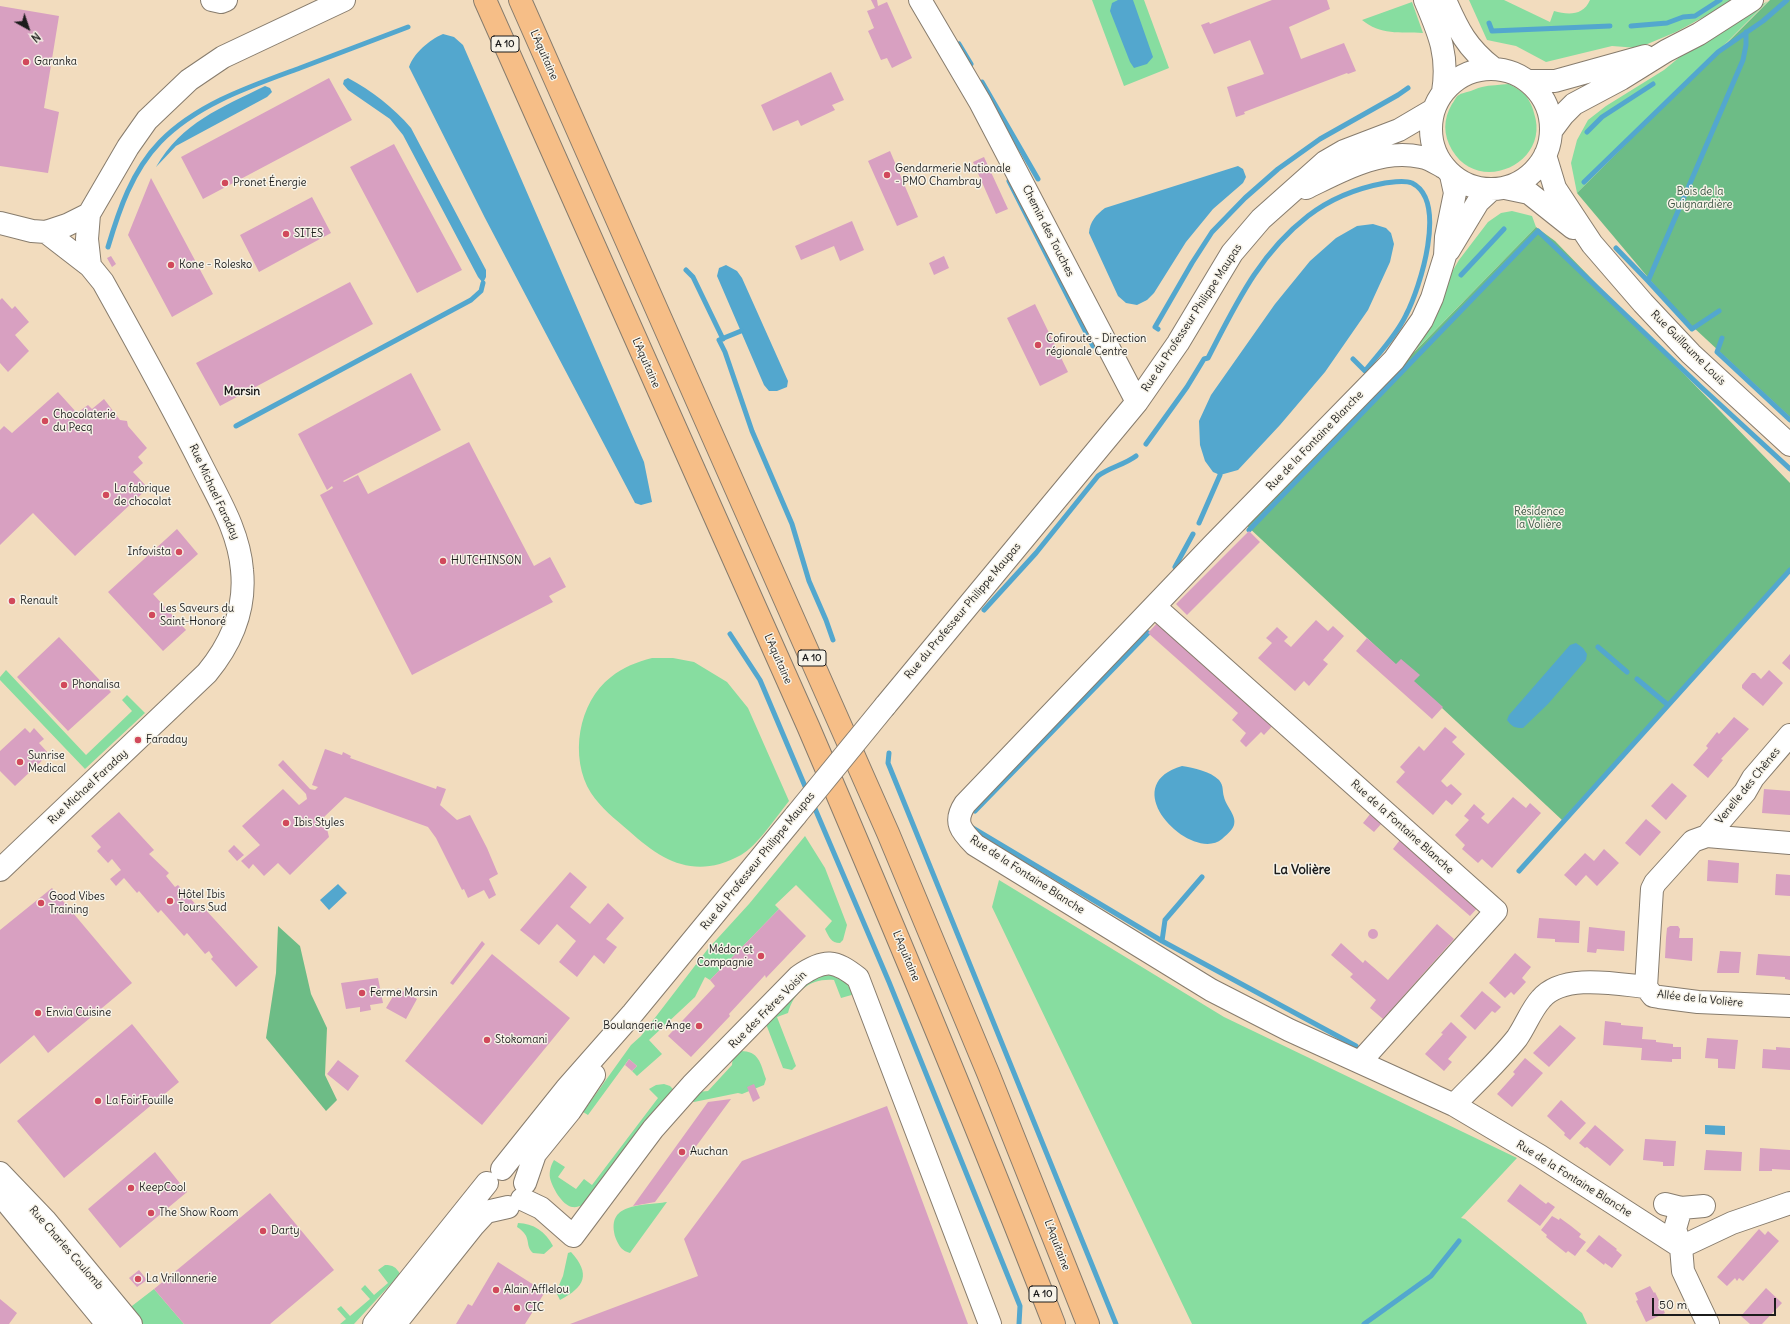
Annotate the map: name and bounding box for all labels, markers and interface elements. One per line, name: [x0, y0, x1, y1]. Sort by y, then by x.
north arrow: [8, 8, 48, 48]
street label: L'Aquitaine: [527, 28, 561, 82]
text: N: [28, 29, 43, 45]
road number: A 10: [491, 36, 519, 52]
place label: Garanka: [34, 55, 77, 69]
marker: Garanka: [21, 57, 31, 67]
place label: Gendarmerie Nationale - PMO Chambray: [895, 162, 1011, 188]
marker: Gendarmerie Nationale - PMO Chambray: [882, 170, 892, 180]
place label: Pronet Énergie: [233, 176, 306, 190]
marker: Pronet Énergie: [220, 178, 230, 188]
street label: Chemin des Touches: [1019, 183, 1077, 279]
park label: Bois de la Guignardière: [1668, 185, 1732, 211]
place label: SITES: [294, 227, 323, 241]
marker: SITES: [281, 229, 291, 239]
street label: Rue du Professeur Philippe Maupas: [1139, 242, 1245, 394]
place label: Kone - Rolesko: [179, 258, 252, 272]
marker: Kone - Rolesko: [166, 260, 176, 270]
street label: Rue Guillaume Louis: [1648, 308, 1728, 388]
place label: Cofiroute - Direction régionale Centre: [1046, 332, 1146, 358]
street label: L'Aquitaine: [629, 336, 663, 390]
marker: Cofiroute - Direction régionale Centre: [1033, 340, 1043, 350]
district label: Marsin: [224, 385, 260, 399]
street label: Rue de la Fontaine Blanche: [1264, 388, 1366, 494]
place label: Chocolaterie du Pecq: [53, 408, 116, 434]
marker: Chocolaterie du Pecq: [40, 416, 50, 426]
street label: Rue Michael Faraday: [186, 442, 242, 542]
place label: La fabrique de chocolat: [114, 482, 171, 508]
marker: La fabrique de chocolat: [101, 490, 111, 500]
park label: Résidence la Volière: [1514, 505, 1564, 531]
street label: Rue du Professeur Philippe Maupas: [902, 540, 1024, 682]
place label: Infovista: [128, 545, 171, 559]
marker: Infovista: [174, 547, 184, 557]
place label: HUTCHINSON: [451, 554, 522, 568]
marker: HUTCHINSON: [438, 556, 448, 566]
place label: Renault: [20, 594, 58, 608]
marker: Renault: [7, 596, 17, 606]
place label: Les Saveurs du Saint-Honoré: [160, 602, 234, 628]
marker: Les Saveurs du Saint-Honoré: [147, 610, 157, 620]
street label: L'Aquitaine: [761, 632, 795, 686]
road number: A 10: [798, 650, 826, 666]
place label: Phonalisa: [72, 678, 120, 692]
marker: Phonalisa: [59, 680, 69, 690]
place label: Faraday: [146, 733, 188, 747]
marker: Faraday: [133, 735, 143, 745]
street label: Venelle des Chênes: [1713, 745, 1783, 827]
street label: Rue Michael Faraday: [46, 747, 130, 827]
place label: Sunrise Medical: [28, 749, 66, 775]
marker: Sunrise Medical: [15, 757, 25, 767]
street label: Rue de la Fontaine Blanche: [1348, 777, 1456, 877]
street label: Rue du Professeur Philippe Maupas: [698, 789, 818, 933]
place label: Ibis Styles: [294, 816, 344, 830]
marker: Ibis Styles: [281, 818, 291, 828]
street label: Rue de la Fontaine Blanche: [967, 833, 1087, 917]
district label: La Volière: [1273, 862, 1331, 878]
place label: Hôtel Ibis Tours Sud: [178, 888, 227, 914]
place label: Good Vibes Training: [49, 890, 105, 916]
marker: Hôtel Ibis Tours Sud: [165, 896, 175, 906]
marker: Good Vibes Training: [36, 898, 46, 908]
street label: L'Aquitaine: [889, 929, 923, 983]
place label: Médor et Compagnie: [697, 943, 753, 969]
marker: Médor et Compagnie: [756, 951, 766, 961]
street label: Rue des Frères Voisin: [726, 968, 810, 1052]
place label: Ferme Marsin: [370, 986, 438, 1000]
marker: Ferme Marsin: [357, 988, 367, 998]
street label: Allée de la Volière: [1656, 988, 1744, 1010]
place label: Envia Cuisine: [46, 1006, 111, 1020]
marker: Envia Cuisine: [33, 1008, 43, 1018]
place label: Boulangerie Ange: [603, 1019, 691, 1033]
marker: Boulangerie Ange: [694, 1021, 704, 1031]
place label: Stokomani: [495, 1033, 547, 1047]
marker: Stokomani: [482, 1035, 492, 1045]
place label: La Foir'Fouille: [106, 1094, 173, 1108]
marker: La Foir'Fouille: [93, 1096, 103, 1106]
street label: Rue de la Fontaine Blanche: [1514, 1138, 1634, 1220]
place label: Auchan: [690, 1145, 728, 1159]
marker: Auchan: [677, 1147, 687, 1157]
place label: KeepCool: [139, 1181, 186, 1195]
marker: KeepCool: [126, 1183, 136, 1193]
street label: Rue Charles Coulomb: [26, 1204, 106, 1292]
place label: The Show Room: [159, 1206, 238, 1220]
marker: The Show Room: [146, 1208, 156, 1218]
street label: L'Aquitaine: [1041, 1218, 1073, 1272]
place label: Darty: [271, 1224, 300, 1238]
marker: Darty: [258, 1226, 268, 1236]
place label: La Vrillonnerie: [146, 1272, 217, 1286]
marker: La Vrillonnerie: [133, 1274, 143, 1284]
place label: Alain Afflelou: [504, 1283, 569, 1297]
marker: Alain Afflelou: [491, 1285, 501, 1295]
road number: A 10: [1029, 1286, 1057, 1302]
scale bar: [1654, 1290, 1778, 1316]
text: 50 m: [1659, 1297, 1687, 1312]
place label: CIC: [525, 1301, 544, 1315]
marker: CIC: [512, 1303, 522, 1313]

